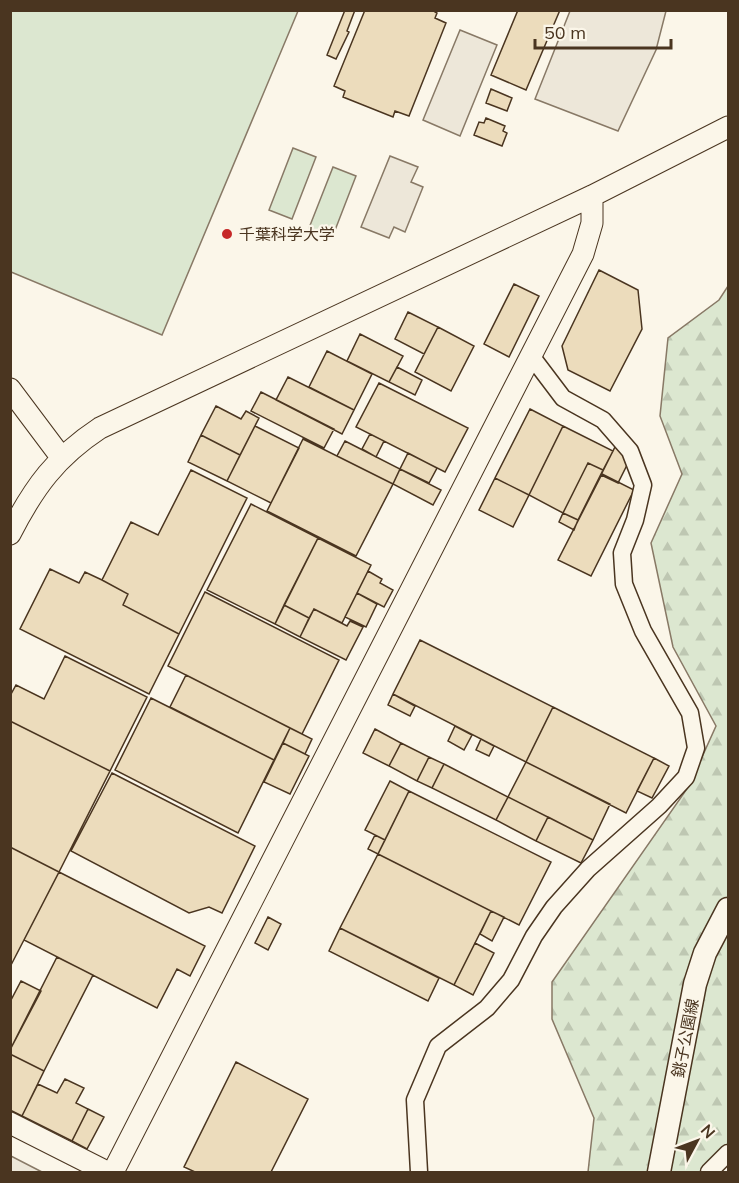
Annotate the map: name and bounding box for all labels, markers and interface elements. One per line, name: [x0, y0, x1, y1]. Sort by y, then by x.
scale bar: [535, 12, 672, 50]
text: 50 m: [544, 21, 586, 44]
place label: 千葉科学大学: [239, 224, 335, 244]
marker: 千葉科学大学: [220, 227, 234, 241]
street label: 銚子公園線: [668, 997, 702, 1079]
north arrow: [667, 1111, 727, 1171]
text: N: [697, 1120, 720, 1142]

